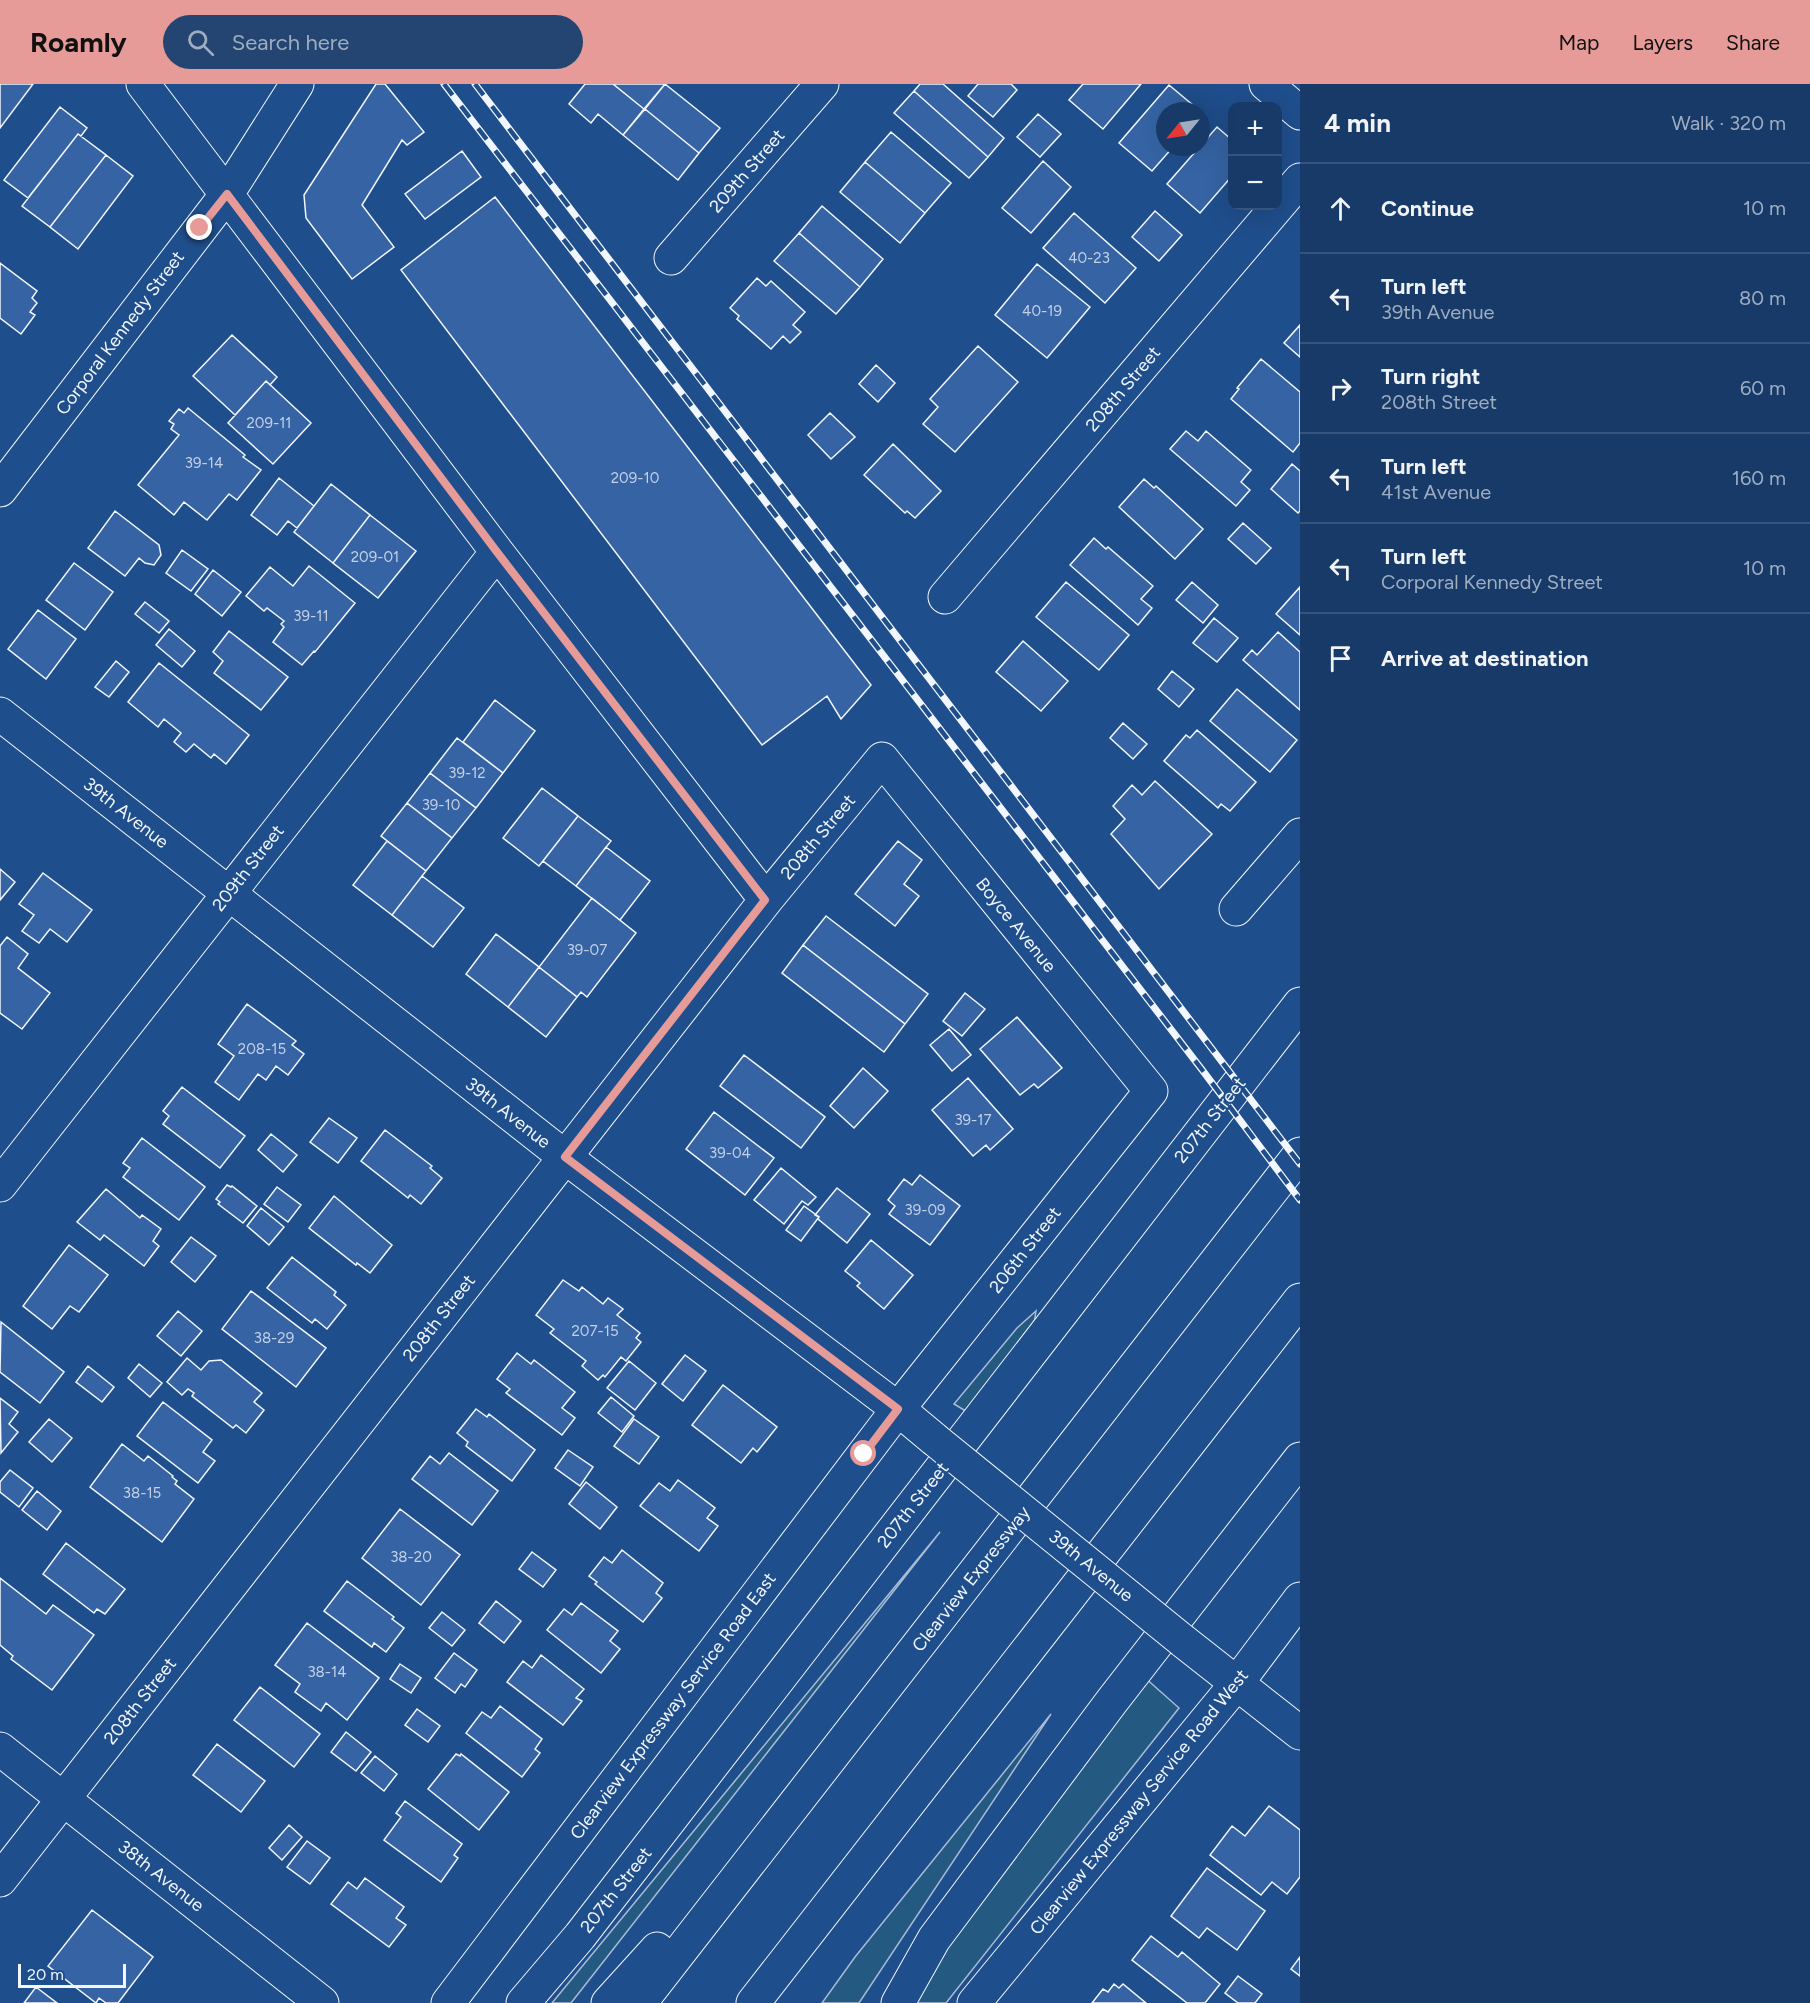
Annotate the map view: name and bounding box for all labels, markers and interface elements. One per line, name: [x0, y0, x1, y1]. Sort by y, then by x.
search box: [163, 15, 583, 69]
text: Roamly: [30, 25, 127, 59]
icon: search: [184, 26, 217, 59]
text: Search here: [232, 29, 349, 56]
text: Map: [1559, 30, 1599, 55]
text: Layers: [1632, 30, 1693, 55]
text: Share: [1726, 30, 1780, 55]
north arrow: [1156, 102, 1210, 156]
map controls: [1228, 102, 1282, 210]
button: +: [1228, 102, 1282, 156]
text: 4 min: [1324, 107, 1391, 139]
text: Walk · 320 m: [1672, 111, 1786, 135]
street label: 209th Street: [705, 125, 789, 217]
button: −: [1228, 156, 1282, 210]
icon: ahead: [1324, 192, 1357, 225]
text: Continue: [1381, 195, 1474, 222]
text: 10 m: [1743, 196, 1786, 220]
route end: [186, 214, 212, 240]
street label: Corporal Kennedy Street: [51, 246, 189, 419]
house number: 40-23: [1068, 249, 1110, 267]
text: Turn left: [1381, 273, 1467, 300]
icon: left: [1324, 282, 1357, 315]
text: 80 m: [1739, 286, 1786, 310]
text: 39th Avenue: [1381, 300, 1495, 324]
house number: 40-19: [1022, 302, 1062, 320]
street label: 208th Street: [1081, 342, 1165, 436]
text: Turn right: [1381, 363, 1480, 390]
icon: right: [1324, 372, 1357, 405]
text: 60 m: [1740, 376, 1786, 400]
text: 208th Street: [1381, 390, 1497, 414]
house number: 209-11: [246, 414, 292, 432]
text: Turn left: [1381, 453, 1467, 480]
house number: 39-14: [185, 454, 223, 472]
icon: left: [1324, 462, 1357, 495]
text: 160 m: [1732, 466, 1786, 490]
house number: 209-10: [611, 469, 659, 487]
text: 41st Avenue: [1381, 480, 1491, 504]
text: Turn left: [1381, 543, 1467, 570]
house number: 209-01: [351, 548, 399, 566]
icon: left: [1324, 552, 1357, 585]
text: 10 m: [1743, 556, 1786, 580]
text: Corporal Kennedy Street: [1381, 570, 1603, 594]
house number: 39-11: [293, 607, 329, 625]
icon: arrive: [1324, 642, 1357, 675]
text: Arrive at destination: [1381, 645, 1589, 672]
house number: 39-12: [448, 764, 486, 782]
street label: 39th Avenue: [79, 773, 173, 853]
street label: 208th Street: [776, 790, 860, 884]
house number: 39-10: [422, 796, 460, 814]
street label: 209th Street: [207, 820, 289, 916]
street label: Boyce Avenue: [971, 873, 1061, 977]
house number: 39-07: [567, 941, 607, 959]
house number: 208-15: [238, 1040, 286, 1058]
street label: 39th Avenue: [461, 1073, 555, 1153]
street label: 207th Street: [1170, 1073, 1250, 1167]
house number: 39-17: [954, 1111, 992, 1129]
house number: 39-04: [709, 1144, 751, 1162]
house number: 39-09: [904, 1201, 946, 1219]
street label: 206th Street: [984, 1202, 1066, 1298]
street label: 208th Street: [398, 1270, 480, 1366]
house number: 207-15: [571, 1322, 619, 1340]
house number: 38-29: [254, 1329, 294, 1347]
route start: [850, 1440, 876, 1466]
street label: 207th Street: [873, 1458, 953, 1552]
house number: 38-15: [123, 1484, 161, 1502]
street label: Clearview Expressway: [907, 1501, 1035, 1656]
street label: 39th Avenue: [1044, 1525, 1138, 1607]
house number: 38-20: [390, 1548, 432, 1566]
street label: Clearview Expressway Service Road East: [565, 1568, 781, 1844]
street label: 208th Street: [99, 1653, 181, 1749]
house number: 38-14: [307, 1663, 347, 1681]
street label: Clearview Expressway Service Road West: [1025, 1665, 1253, 1939]
street label: 38th Avenue: [114, 1836, 208, 1916]
street label: 207th Street: [576, 1843, 656, 1937]
scale bar: [18, 1961, 126, 1988]
text: 20 m: [27, 1965, 64, 1984]

